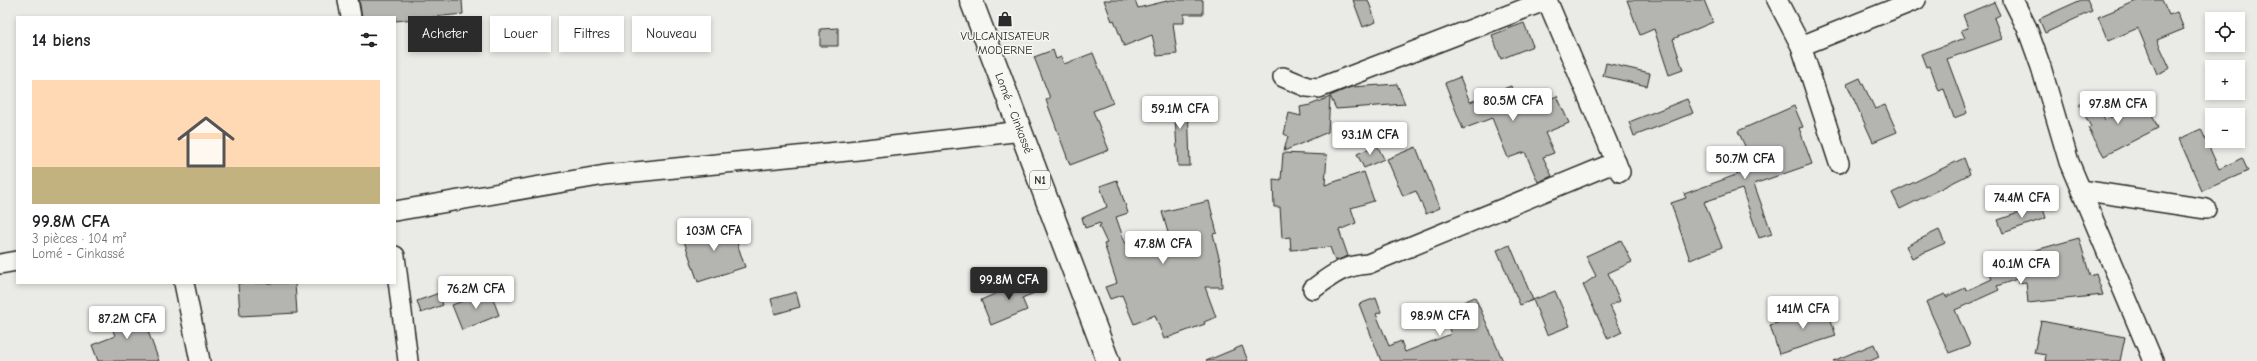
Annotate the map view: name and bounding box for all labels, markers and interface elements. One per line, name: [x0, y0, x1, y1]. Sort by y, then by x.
shop icon: VULCANISATEUR MODERNE: [996, 10, 1014, 28]
map controls: [2205, 12, 2245, 148]
button: locate: [2205, 12, 2245, 52]
chip: Acheter: [408, 16, 482, 52]
chip: Louer: [490, 16, 551, 52]
chip: Filtres: [559, 16, 624, 52]
chip: Nouveau: [632, 16, 711, 52]
icon: filters: [358, 29, 380, 51]
place label: VULCANISATEUR MODERNE: [961, 29, 1049, 57]
text: 14 biens: [32, 31, 90, 50]
button: +: [2205, 60, 2245, 100]
street label: Lomé - Cinkassé: [992, 71, 1036, 156]
pin: 80.5M CFA: [1467, 88, 1559, 122]
pin: 97.8M CFA: [2072, 91, 2164, 125]
text: 80.5M CFA: [1483, 93, 1543, 108]
pin: 59.1M CFA: [1134, 96, 1226, 130]
text: 97.8M CFA: [2089, 96, 2147, 111]
text: 59.1M CFA: [1151, 101, 1209, 116]
icon: home: [170, 106, 242, 178]
button: −: [2205, 108, 2245, 148]
pin: 93.1M CFA: [1324, 122, 1416, 156]
text: 93.1M CFA: [1341, 127, 1399, 142]
pin: 50.7M CFA: [1699, 146, 1791, 180]
text: 50.7M CFA: [1715, 151, 1775, 166]
road number: N1: [1030, 171, 1050, 189]
pin: 74.4M CFA: [1976, 185, 2068, 219]
text: 74.4M CFA: [1994, 190, 2050, 205]
text: 99.8M CFA: [32, 212, 110, 231]
pin: 103M CFA: [673, 218, 755, 252]
text: 103M CFA: [686, 223, 742, 238]
text: 3 pièces · 104 m²: [32, 231, 126, 246]
pin: 47.8M CFA: [1117, 231, 1209, 265]
text: 47.8M CFA: [1134, 236, 1192, 251]
text: Lomé - Cinkassé: [32, 246, 124, 261]
pin: 40.1M CFA: [1975, 251, 2067, 285]
text: 40.1M CFA: [1992, 256, 2050, 271]
pin: 99.8M CFA: [963, 267, 1055, 301]
text: 99.8M CFA: [979, 272, 1039, 287]
pin: 76.2M CFA: [430, 276, 522, 310]
text: 76.2M CFA: [447, 281, 505, 296]
pin: 141M CFA: [1762, 296, 1844, 330]
text: 141M CFA: [1777, 301, 1830, 316]
pin: 98.9M CFA: [1394, 303, 1486, 337]
pin: 87.2M CFA: [81, 306, 173, 340]
text: 98.9M CFA: [1410, 308, 1470, 323]
text: 87.2M CFA: [98, 311, 156, 326]

